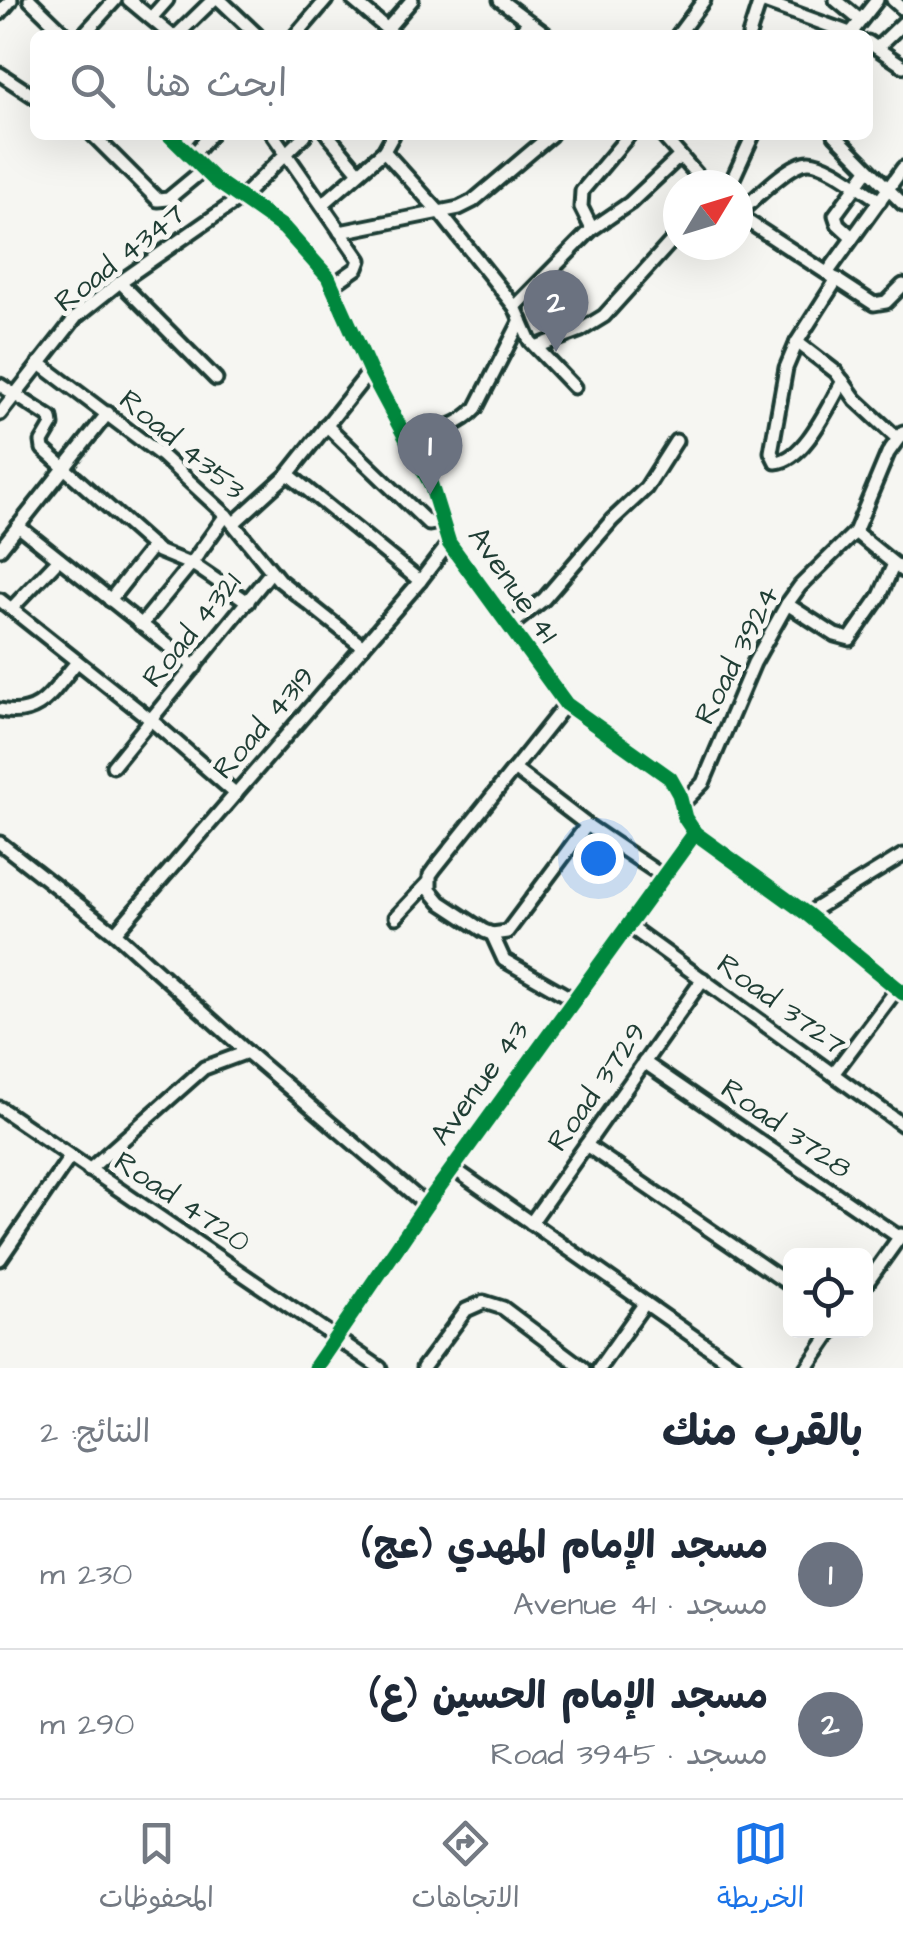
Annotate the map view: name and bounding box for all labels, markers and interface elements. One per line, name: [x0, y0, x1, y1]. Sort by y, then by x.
search box: [30, 30, 873, 140]
icon: search: [65, 58, 120, 113]
text: ابحث هنا: [145, 59, 287, 111]
north arrow: [663, 170, 753, 260]
street label: Road 4347: [46, 194, 194, 322]
pin: 2: [524, 270, 588, 352]
street label: Road 4353: [110, 380, 254, 510]
pin: 1: [398, 412, 462, 495]
street label: Avenue 41: [457, 518, 569, 652]
street label: Road 4321: [132, 563, 252, 697]
street label: Road 3924: [684, 578, 790, 732]
street label: Road 4319: [203, 657, 325, 789]
your location: [573, 833, 624, 884]
street label: Road 3727: [708, 944, 854, 1066]
street label: Avenue 43: [420, 1012, 540, 1154]
street label: Road 3729: [537, 1014, 657, 1160]
street label: Road 3728: [712, 1068, 860, 1190]
street label: Road 4720: [106, 1141, 258, 1263]
map controls: [783, 1248, 873, 1338]
button: locate: [783, 1248, 873, 1338]
text: بالقرب منك: [662, 1404, 863, 1462]
text: النتائج: 2: [40, 1410, 150, 1455]
text: مسجد الإمام المهدي (عج): [362, 1521, 768, 1573]
text: 230 m: [40, 1552, 133, 1597]
text: 1: [828, 1552, 833, 1597]
text: مسجد · Avenue 41: [513, 1582, 768, 1627]
text: مسجد الإمام الحسين (ع): [370, 1671, 768, 1723]
text: 290 m: [40, 1702, 134, 1747]
text: 2: [821, 1702, 840, 1747]
text: مسجد · Road 3945: [490, 1732, 768, 1777]
tab: المحفوظات: [99, 1816, 214, 1922]
tab: الاتجاهات: [411, 1816, 520, 1922]
tab: الخريطة: [717, 1816, 804, 1922]

